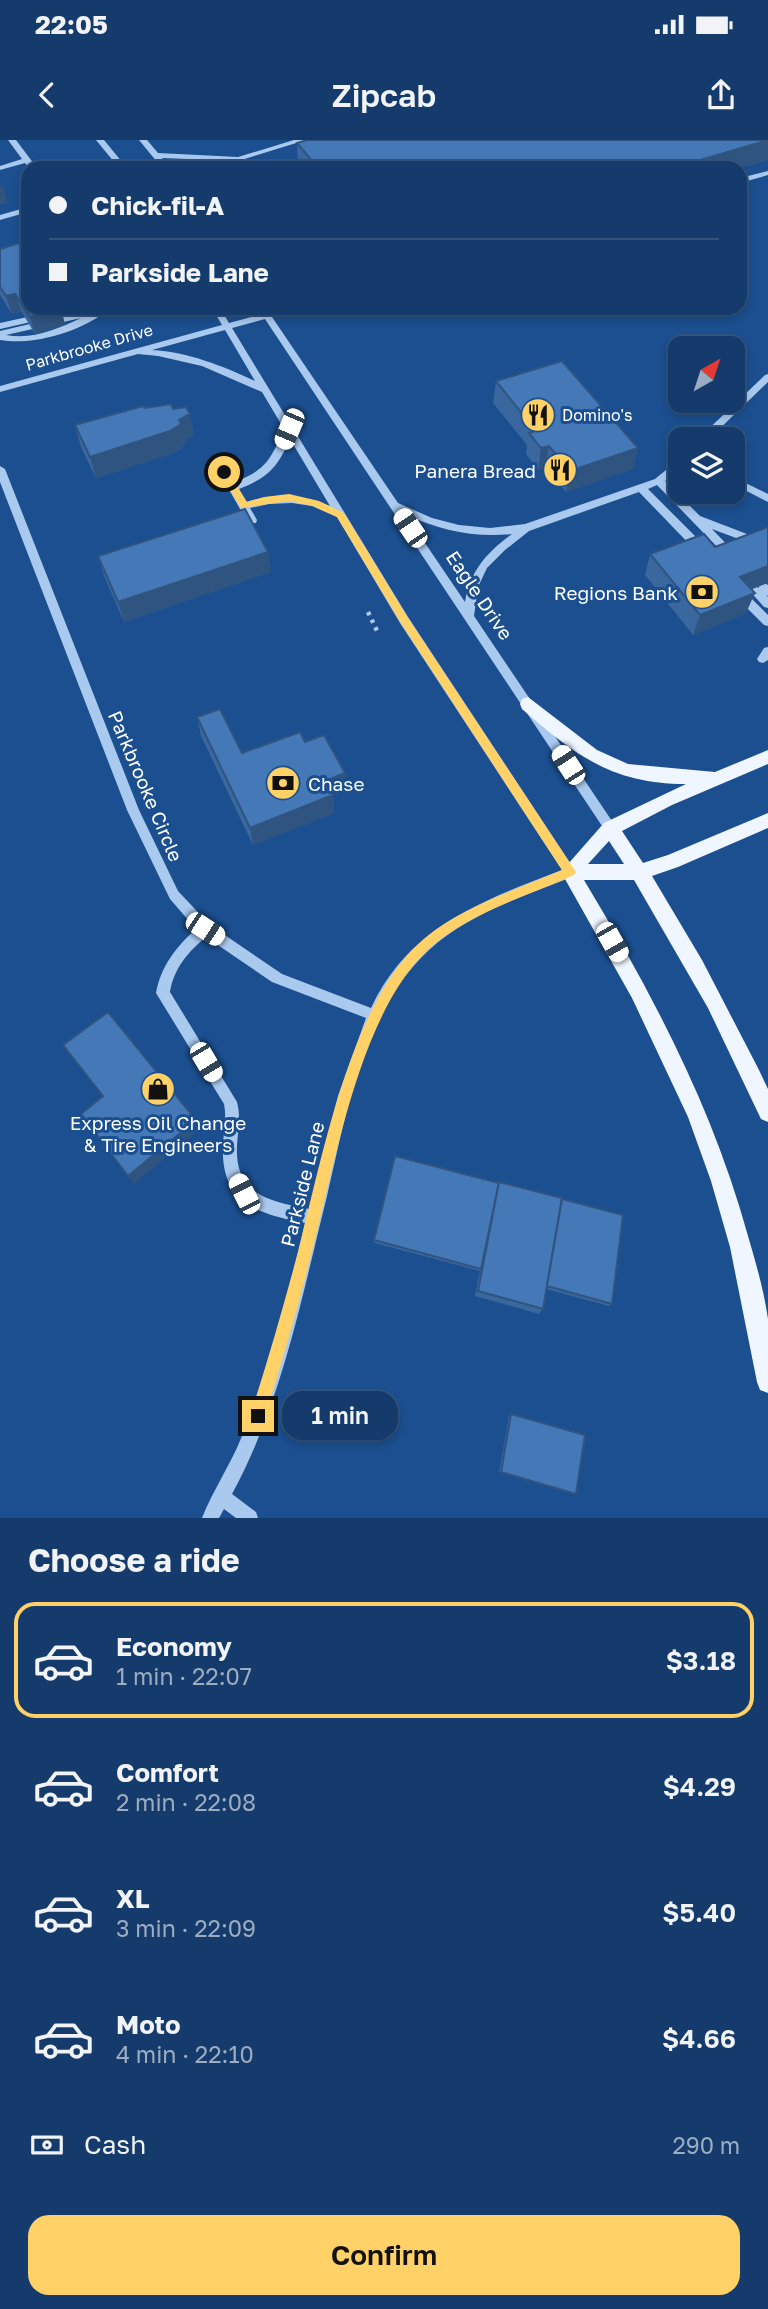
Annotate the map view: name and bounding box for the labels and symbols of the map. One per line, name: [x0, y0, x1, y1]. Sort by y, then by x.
street label: Parkbrooke Drive: [23, 319, 155, 375]
north arrow: [668, 336, 746, 413]
restaurant icon: Domino's: [519, 396, 557, 434]
place label: Domino's: [562, 405, 633, 425]
car: [272, 406, 307, 452]
restaurant icon: Panera Bread: [541, 451, 579, 489]
route start: [208, 456, 240, 488]
place label: Panera Bread: [414, 459, 536, 482]
car: [390, 505, 431, 551]
street label: Eagle Drive: [442, 546, 518, 644]
bank icon: Regions Bank: [683, 573, 721, 611]
place label: Regions Bank: [554, 581, 678, 604]
street label: Parkbrooke Circle: [104, 707, 188, 865]
car: [548, 742, 589, 788]
bank icon: Chase: [264, 764, 302, 802]
place label: Chase: [308, 772, 364, 795]
car: [182, 909, 229, 949]
car: [593, 919, 632, 965]
car: [187, 1039, 226, 1085]
shop icon: Express Oil Change & Tire Engineers: [139, 1070, 177, 1108]
place label: Express Oil Change & Tire Engineers: [70, 1111, 246, 1156]
street label: Parkside Lane: [275, 1119, 329, 1249]
car: [226, 1171, 263, 1217]
callout: 1 min: [282, 1392, 398, 1440]
route end: [242, 1400, 274, 1432]

